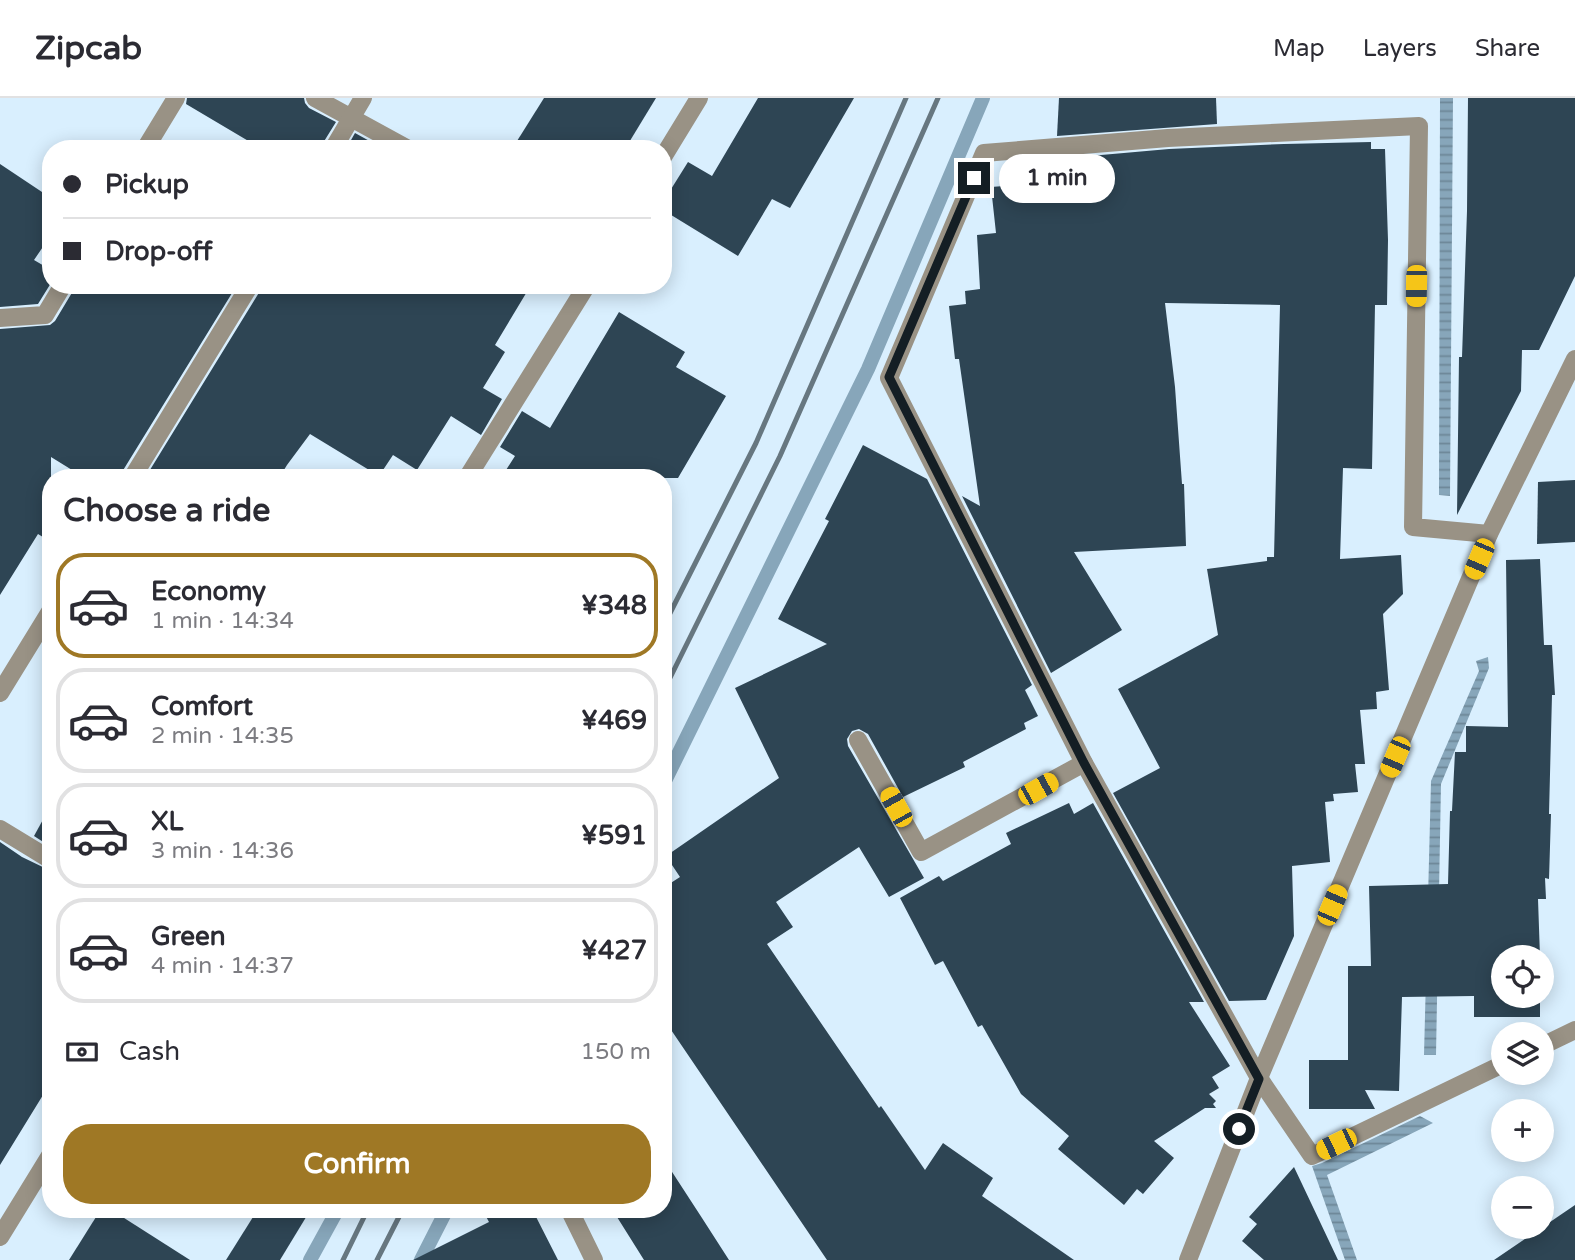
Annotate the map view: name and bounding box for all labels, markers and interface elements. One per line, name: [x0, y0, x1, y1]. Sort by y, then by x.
text: Zipcab: [35, 29, 142, 68]
text: Map: [1273, 34, 1325, 63]
text: Layers: [1363, 34, 1437, 63]
text: Share: [1475, 34, 1540, 63]
callout: 1 min: [998, 154, 1114, 202]
route end: [958, 162, 990, 194]
text: 1 min: [1026, 164, 1088, 192]
text: Pickup: [105, 169, 189, 200]
text: Drop-off: [105, 236, 212, 267]
car: [1406, 265, 1427, 307]
text: Choose a ride: [63, 492, 270, 530]
car: [1462, 536, 1497, 582]
icon: car: [67, 574, 130, 637]
text: Economy: [151, 576, 266, 607]
text: ¥348: [581, 590, 647, 621]
text: 1 min · 14:34: [151, 607, 294, 635]
icon: car: [67, 689, 130, 752]
text: Comfort: [151, 691, 253, 722]
text: ¥469: [581, 705, 647, 736]
text: 2 min · 14:35: [151, 722, 294, 750]
car: [1378, 734, 1413, 780]
car: [1015, 770, 1062, 808]
car: [877, 784, 916, 830]
icon: car: [67, 804, 130, 867]
text: XL: [151, 806, 183, 837]
text: ¥591: [581, 820, 647, 851]
text: 3 min · 14:36: [151, 837, 294, 865]
car: [1315, 882, 1350, 928]
icon: car: [67, 919, 130, 982]
text: Green: [151, 921, 226, 952]
text: ¥427: [581, 935, 647, 966]
map controls: [1491, 945, 1554, 1239]
button: locate: [1491, 945, 1554, 1008]
text: 4 min · 14:37: [151, 952, 294, 980]
button: layers: [1491, 1022, 1554, 1085]
icon: cash: [63, 1033, 101, 1071]
text: Cash: [119, 1036, 180, 1067]
text: 150 m: [581, 1038, 651, 1066]
button: +: [1491, 1099, 1554, 1162]
route start: [1223, 1113, 1255, 1145]
button: Confirm: [63, 1124, 651, 1204]
car: [1313, 1125, 1360, 1163]
button: −: [1491, 1176, 1554, 1239]

